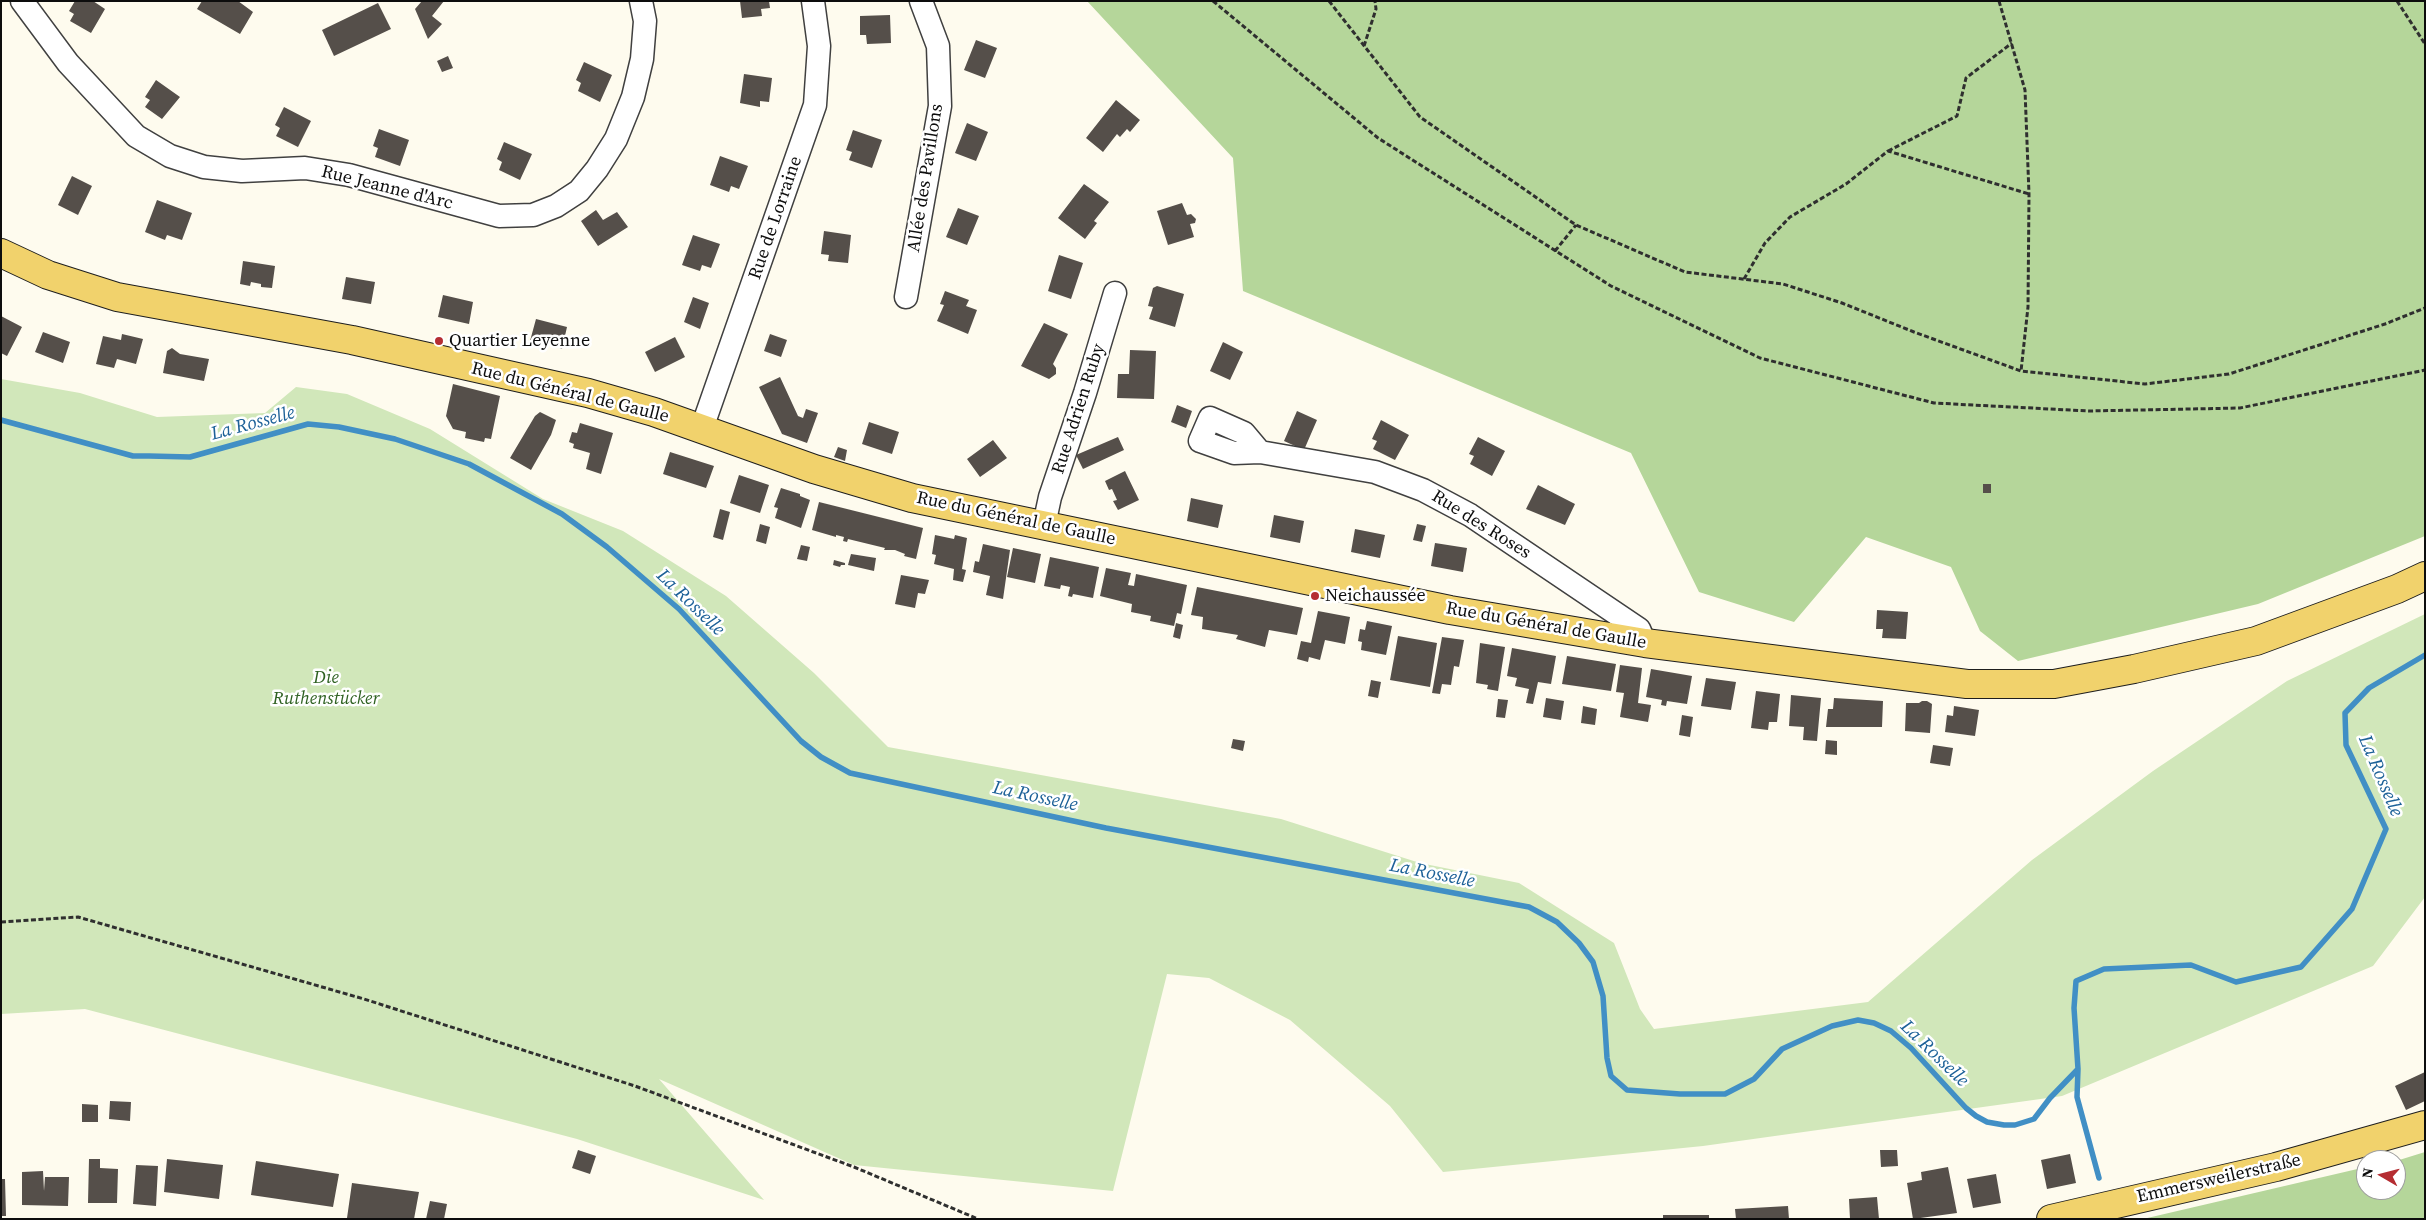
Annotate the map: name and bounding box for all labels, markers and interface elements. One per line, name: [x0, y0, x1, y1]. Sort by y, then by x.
street label: Allée des Pavillons: [904, 102, 948, 254]
street label: Rue de Lorraine: [745, 153, 807, 283]
street label: Rue Jeanne d'Arc: [319, 161, 455, 215]
place label: Quartier Leyenne: [449, 330, 590, 352]
marker: Quartier Leyenne: [433, 335, 445, 347]
street label: Rue Adrien Ruby: [1048, 341, 1110, 477]
street label: Rue du Général de Gaulle: [469, 358, 671, 428]
water label: La Rosselle: [208, 402, 298, 446]
street label: Rue des Roses: [1427, 486, 1535, 564]
street label: Rue du Général de Gaulle: [914, 487, 1118, 551]
water label: La Rosselle: [651, 565, 729, 641]
place label: Neichaussée: [1325, 585, 1426, 607]
marker: Neichaussée: [1309, 590, 1321, 602]
street label: Rue du Général de Gaulle: [1444, 598, 1648, 654]
park label: Die Ruthenstücker: [272, 667, 380, 710]
water label: La Rosselle: [2353, 732, 2407, 820]
water label: La Rosselle: [991, 777, 1079, 817]
water label: La Rosselle: [1388, 855, 1476, 893]
water label: La Rosselle: [1895, 1016, 1973, 1092]
street label: Emmersweilerstraße: [2135, 1150, 2303, 1208]
north arrow: [2356, 1150, 2406, 1200]
text: N: [2357, 1167, 2378, 1180]

